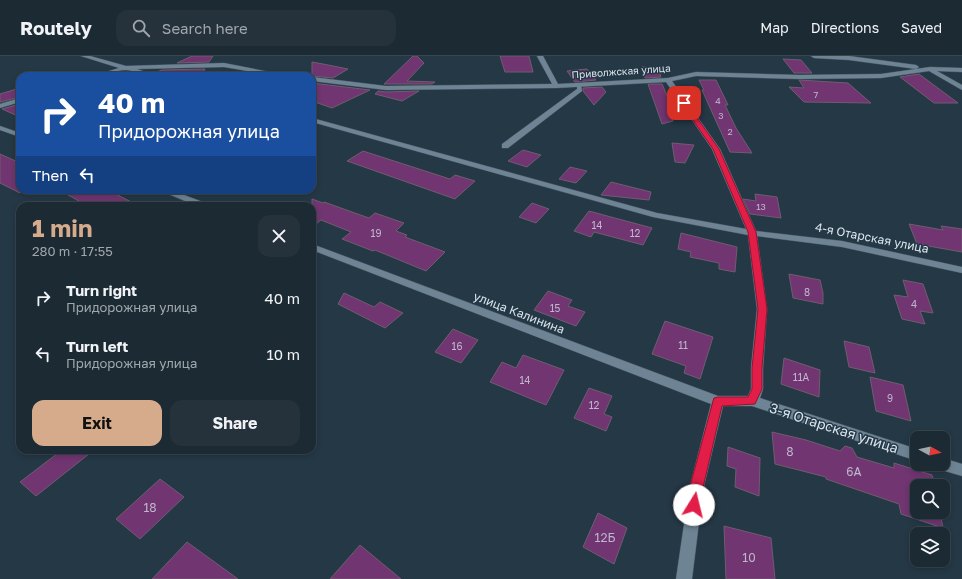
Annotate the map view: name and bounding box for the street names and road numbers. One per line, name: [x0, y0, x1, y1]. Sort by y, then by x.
street label: Приволжская улица: [571, 62, 671, 80]
street label: 4-я Отарская улица: [814, 219, 930, 256]
street label: улица Калинина: [472, 288, 567, 337]
street label: 3-я Отарская улица: [768, 399, 901, 456]

